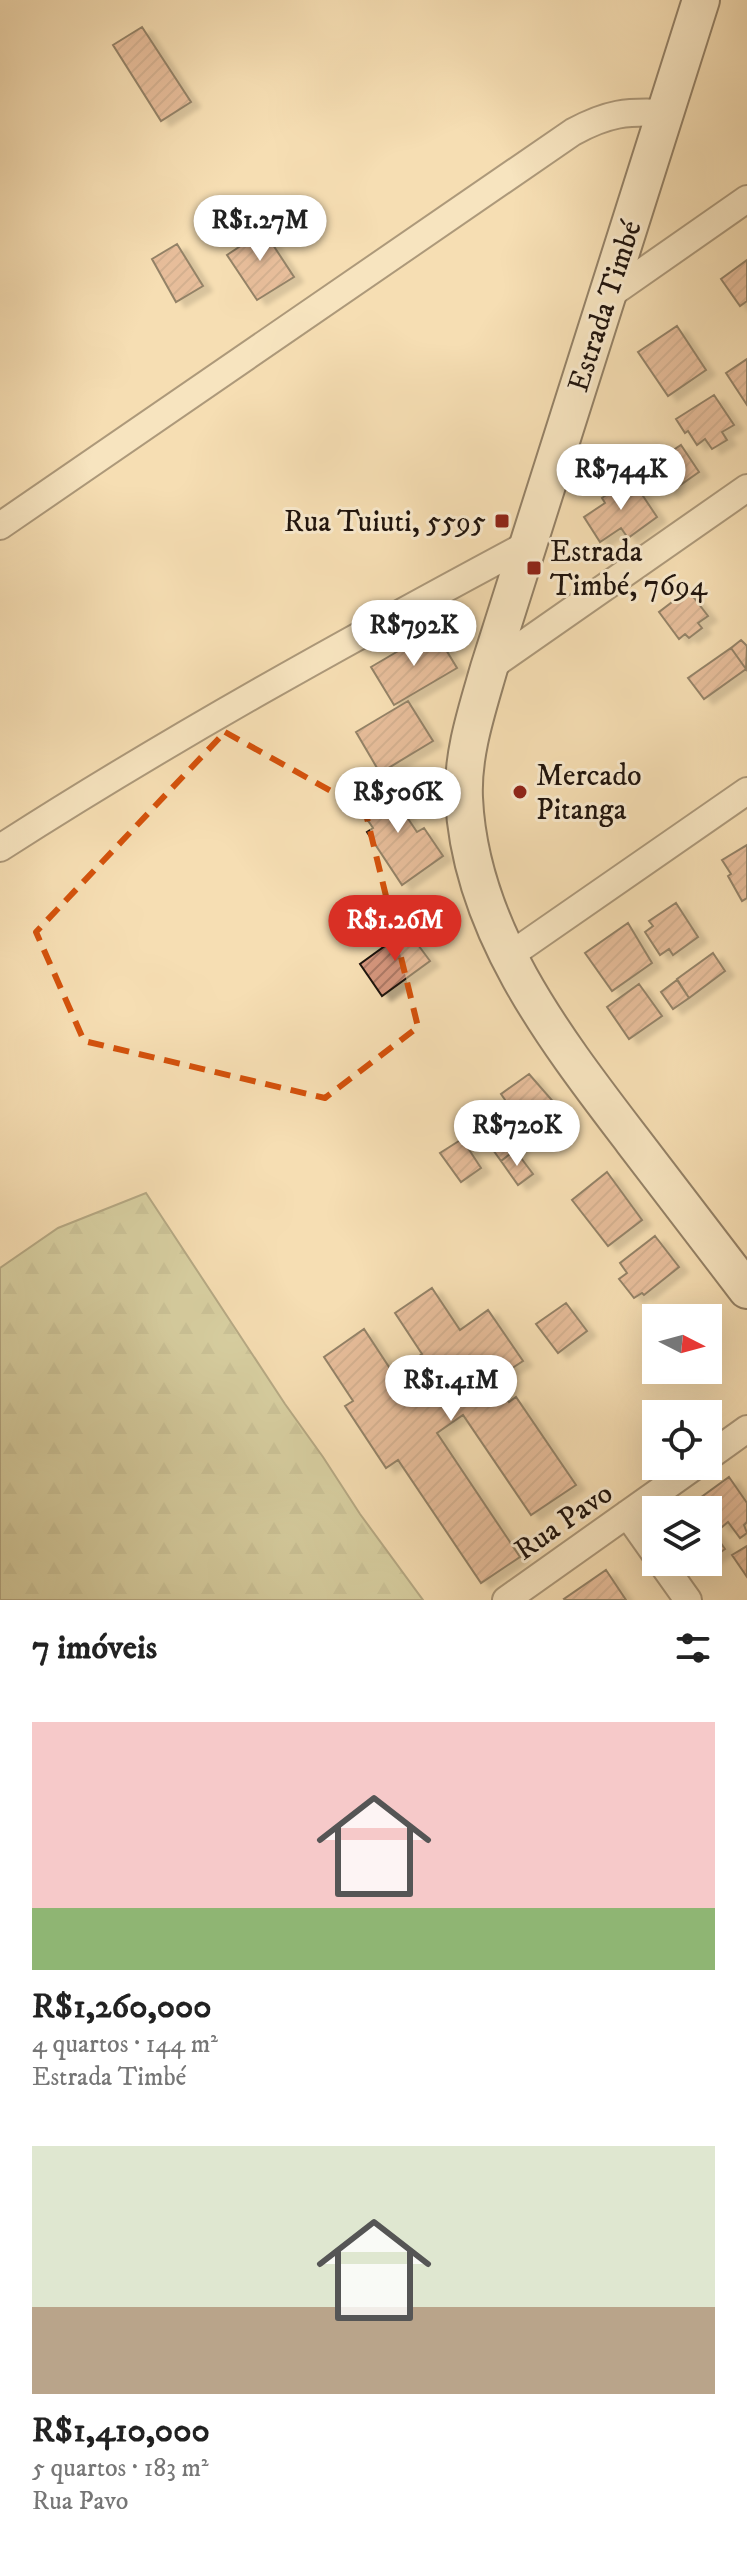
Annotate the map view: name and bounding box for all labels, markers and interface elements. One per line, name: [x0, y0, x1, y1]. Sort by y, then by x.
pin: R$1.27M: [186, 195, 334, 263]
text: R$1.27M: [212, 204, 308, 237]
street label: Estrada Timbé: [560, 215, 651, 397]
pin: R$744K: [556, 444, 686, 512]
text: R$744K: [575, 453, 667, 486]
place label: Rua Tuiuti, 5595: [284, 504, 486, 541]
marker: Rua Tuiuti, 5595: [493, 512, 511, 530]
place label: Estrada Timbé, 7694: [550, 534, 708, 605]
marker: Estrada Timbé, 7694: [525, 559, 543, 577]
pin: R$792K: [349, 600, 479, 668]
text: R$792K: [369, 609, 459, 642]
place label: Mercado Pitanga: [536, 758, 642, 829]
pin: R$506K: [333, 767, 463, 835]
text: R$506K: [353, 776, 443, 809]
marker: Mercado Pitanga: [511, 783, 529, 801]
pin: R$1.26M: [321, 895, 469, 963]
text: R$1.26M: [346, 904, 444, 937]
pin: R$720K: [452, 1100, 582, 1168]
text: R$720K: [472, 1109, 562, 1142]
north arrow: [642, 1304, 722, 1384]
map controls: [642, 1304, 722, 1576]
pin: R$1.41M: [377, 1355, 525, 1423]
text: R$1.41M: [403, 1364, 499, 1397]
button: locate: [642, 1400, 722, 1480]
street label: Rua Pavo: [508, 1475, 620, 1569]
button: layers: [642, 1496, 722, 1576]
icon: filters: [671, 1626, 715, 1670]
text: 7 imóveis: [32, 1627, 157, 1669]
icon: home: [302, 1774, 446, 1918]
text: R$1,260,000: [32, 1986, 212, 2028]
text: 4 quartos · 144 m²: [32, 2028, 218, 2061]
text: Estrada Timbé: [32, 2061, 186, 2094]
icon: home: [302, 2198, 446, 2342]
text: R$1,410,000: [32, 2410, 210, 2452]
text: 5 quartos · 183 m²: [32, 2452, 209, 2485]
text: Rua Pavo: [32, 2485, 128, 2518]

